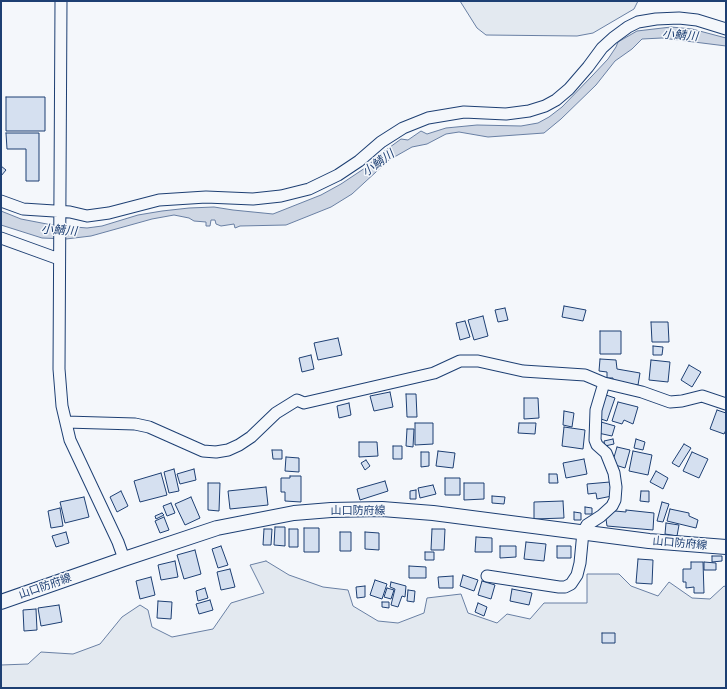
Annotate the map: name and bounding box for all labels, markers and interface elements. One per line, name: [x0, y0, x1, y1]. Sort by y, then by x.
water label: 小鯖川: [661, 26, 699, 44]
water label: 小鯖川: [359, 147, 397, 179]
water label: 小鯖川: [41, 222, 77, 238]
street label: 山口防府線: [331, 503, 385, 517]
street label: 山口防府線: [652, 534, 708, 552]
street label: 山口防府線: [17, 571, 73, 601]

